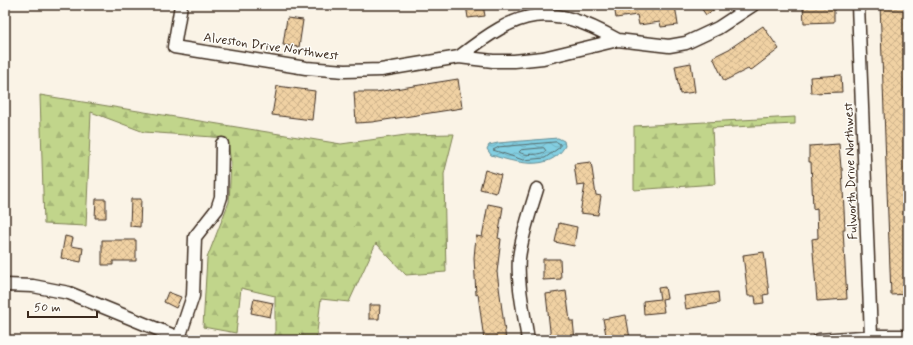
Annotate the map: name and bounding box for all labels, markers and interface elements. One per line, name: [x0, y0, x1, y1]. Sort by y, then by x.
street label: Alveston Drive Northwest: [202, 29, 340, 65]
street label: Fulworth Drive Northwest: [840, 102, 862, 240]
scale bar: [28, 293, 97, 319]
text: 50 m: [34, 300, 61, 316]

